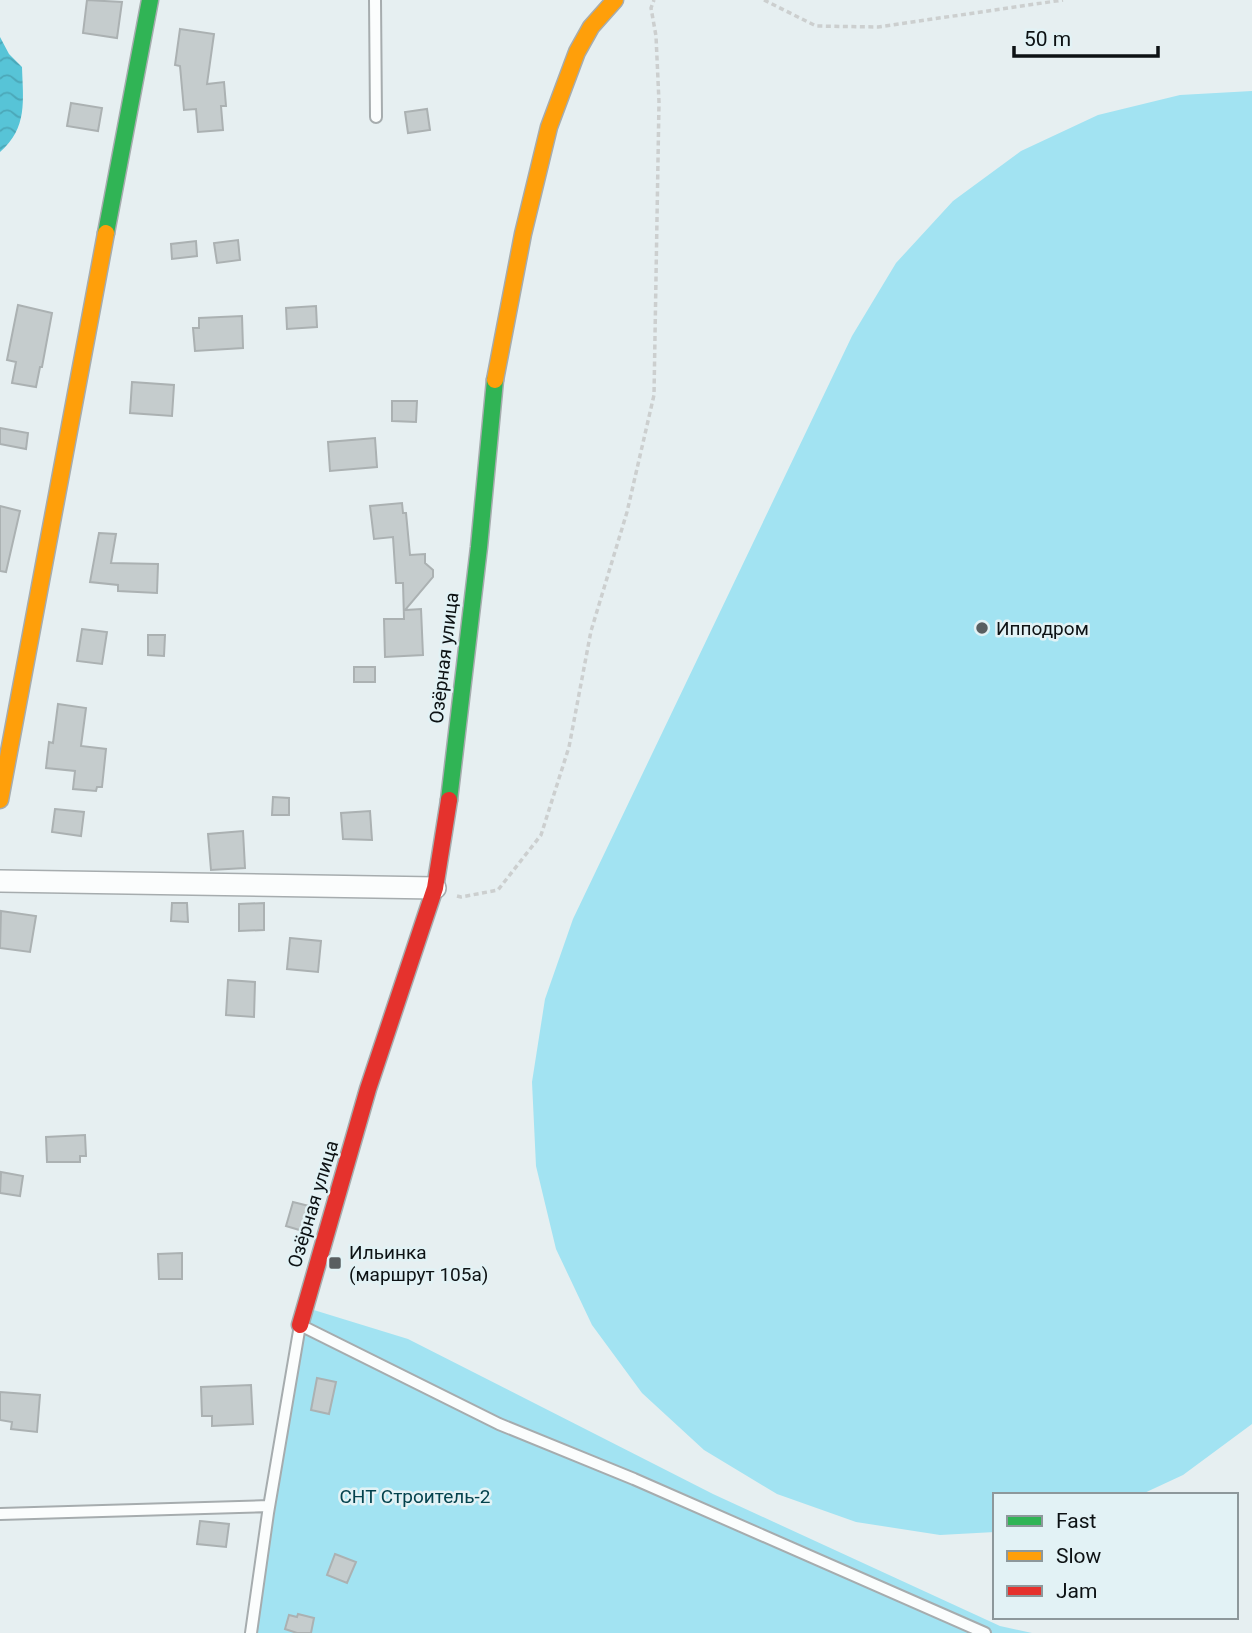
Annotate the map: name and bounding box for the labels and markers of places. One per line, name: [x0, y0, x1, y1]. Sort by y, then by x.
place label: Ипподром: [996, 617, 1089, 640]
marker: Ипподром: [974, 620, 990, 636]
place label: Ильинка (маршрут 105а): [349, 1241, 488, 1286]
marker: Ильинка (маршрут 105а): [327, 1255, 343, 1271]

